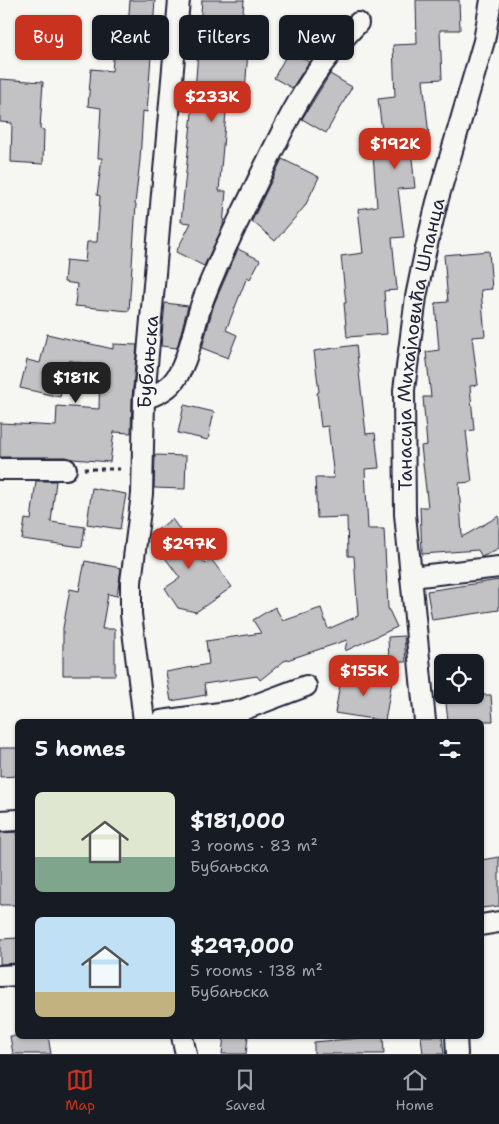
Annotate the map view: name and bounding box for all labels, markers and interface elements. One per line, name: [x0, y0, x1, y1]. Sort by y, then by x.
chip: Buy: [15, 15, 82, 60]
chip: Rent: [92, 15, 169, 60]
chip: Filters: [179, 15, 269, 60]
chip: New: [279, 15, 354, 60]
pin: $233K: [177, 80, 247, 123]
text: $233K: [185, 86, 239, 107]
pin: $192K: [360, 128, 430, 170]
text: $192K: [370, 133, 420, 154]
street label: Танасија Михајловића Шпанца: [391, 195, 450, 491]
street label: Бубањска: [131, 314, 164, 409]
pin: $181K: [41, 362, 111, 404]
text: $181K: [53, 367, 99, 388]
pin: $297K: [154, 528, 224, 570]
text: $297K: [162, 533, 216, 554]
pin: $155K: [329, 654, 399, 697]
map controls: [434, 654, 484, 704]
button: locate: [434, 654, 484, 704]
text: $155K: [340, 660, 388, 681]
text: 5 homes: [35, 735, 126, 763]
icon: filters: [436, 735, 464, 763]
text: $181,000: [190, 807, 285, 835]
icon: home: [75, 812, 135, 872]
text: 3 rooms · 83 m²: [190, 835, 318, 856]
text: Бубањска: [190, 856, 269, 877]
text: $297,000: [190, 932, 294, 960]
icon: home: [75, 937, 135, 997]
text: 5 rooms · 138 m²: [190, 960, 323, 981]
text: Бубањска: [190, 981, 269, 1002]
tab: Map: [65, 1066, 95, 1114]
tab: Saved: [225, 1066, 265, 1114]
tab: Home: [395, 1066, 434, 1114]

